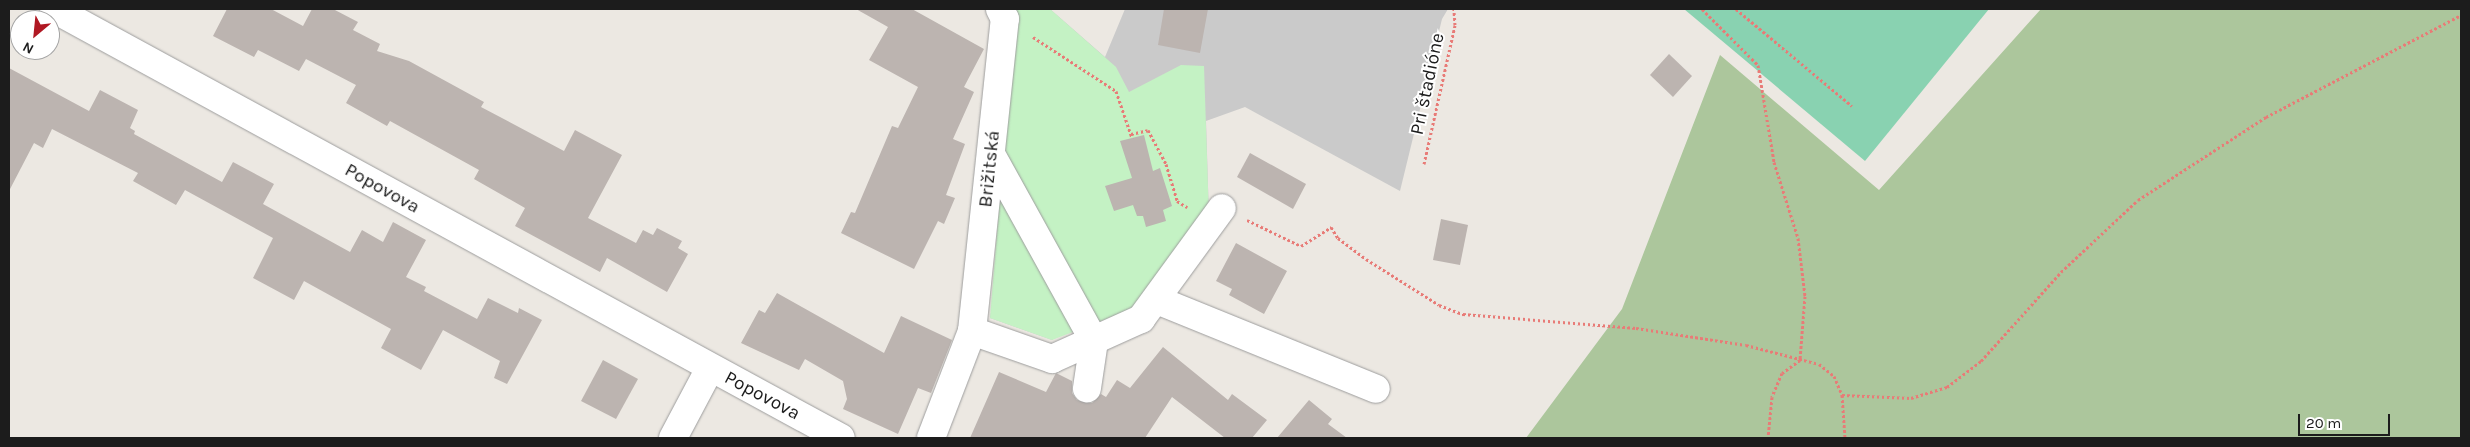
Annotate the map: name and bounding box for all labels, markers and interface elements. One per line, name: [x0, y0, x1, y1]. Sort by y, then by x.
north arrow: [10, 10, 60, 60]
street label: Pri štadióne: [1406, 31, 1450, 137]
text: N: [20, 38, 37, 58]
street label: Brižitská: [975, 129, 1005, 209]
street label: Popovova: [340, 159, 424, 219]
street label: Popovova: [720, 367, 804, 425]
scale bar: [2300, 404, 2392, 436]
text: 20 m: [2306, 414, 2341, 432]

